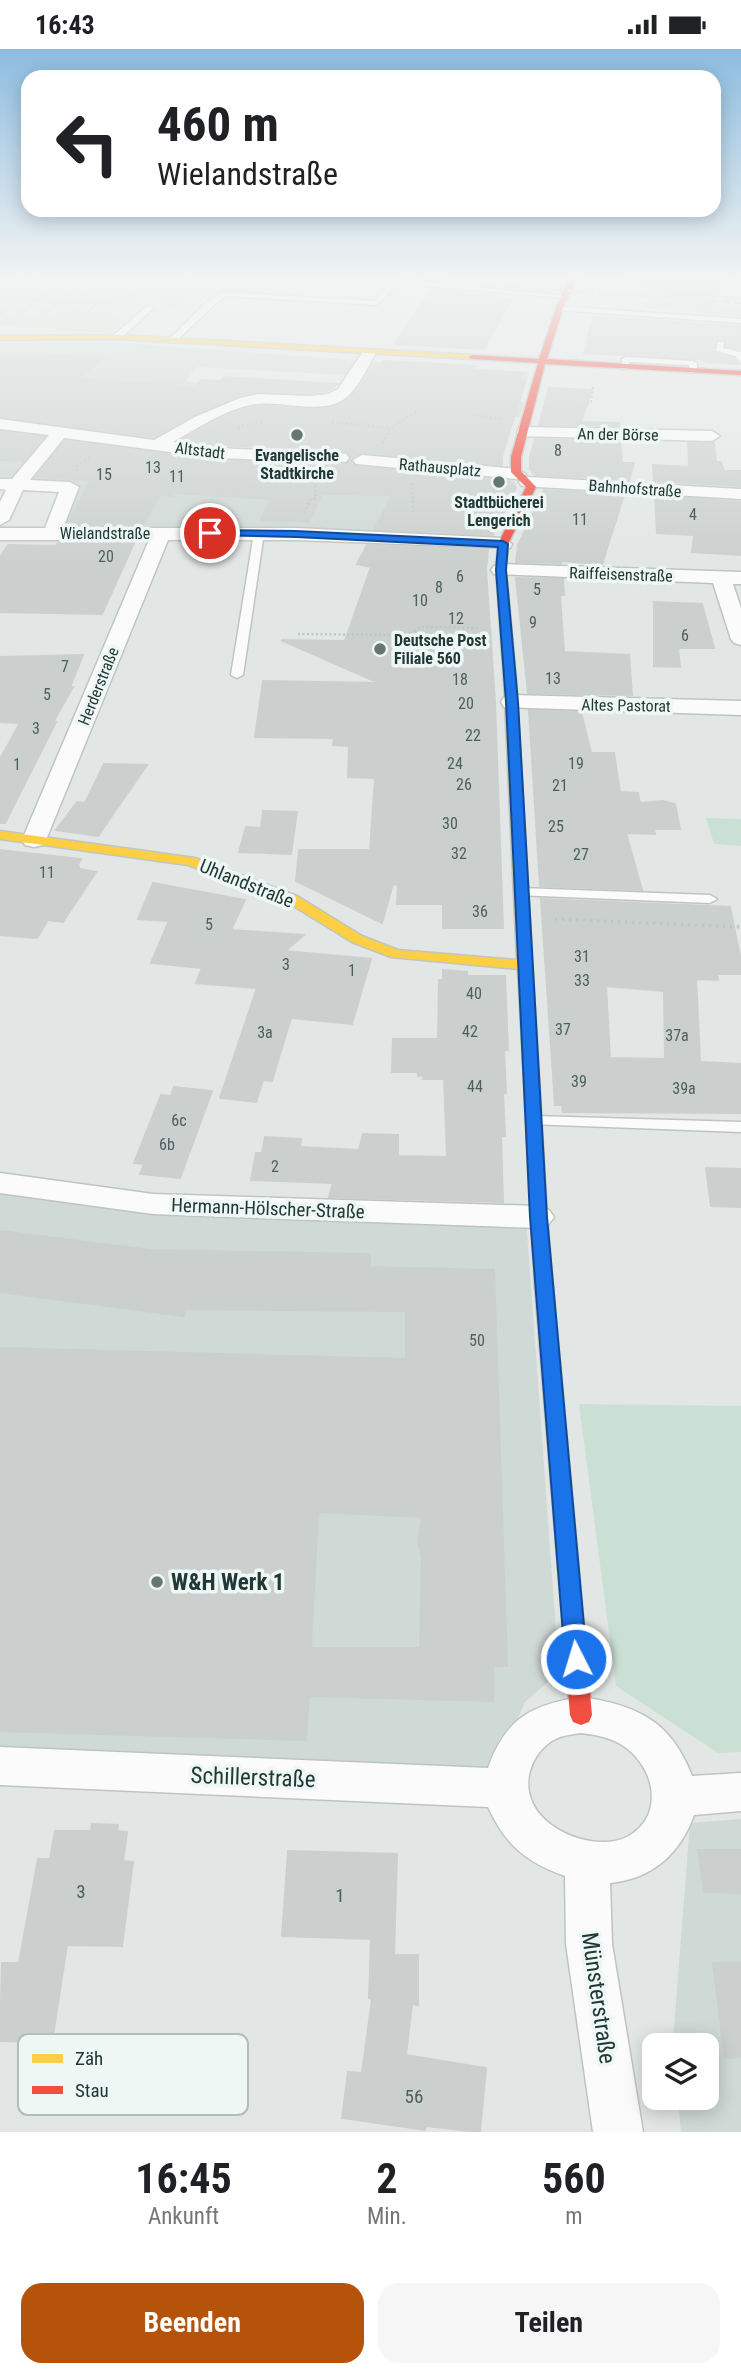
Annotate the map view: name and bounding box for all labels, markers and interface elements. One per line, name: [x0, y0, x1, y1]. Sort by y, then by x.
text: 16:43: [35, 10, 95, 40]
text: 460 m: [157, 96, 279, 153]
icon: left: [42, 98, 133, 189]
text: Wielandstraße: [157, 155, 338, 193]
street label: An der Börse: [577, 424, 659, 445]
marker: Evangelische Stadtkirche: [289, 427, 305, 443]
street label: Altstadt: [174, 438, 226, 463]
house number: 8: [554, 441, 562, 460]
place label: Evangelische Stadtkirche: [255, 446, 339, 483]
street label: Rathausplatz: [398, 454, 482, 481]
house number: 13: [145, 458, 161, 477]
house number: 15: [96, 465, 112, 484]
house number: 11: [169, 467, 185, 486]
marker: Stadtbücherei Lengerich: [491, 474, 507, 490]
street label: Bahnhofstraße: [588, 476, 682, 501]
place label: Stadtbücherei Lengerich: [454, 493, 544, 530]
pin: [180, 503, 240, 563]
house number: 4: [689, 505, 697, 524]
house number: 11: [572, 510, 588, 529]
icon: arrive: [191, 514, 229, 552]
street label: Wielandstraße: [60, 524, 150, 543]
house number: 20: [98, 547, 114, 566]
street label: Raiffeisenstraße: [569, 563, 673, 586]
house number: 6: [456, 567, 464, 586]
house number: 8: [435, 578, 443, 597]
house number: 5: [533, 580, 541, 599]
house number: 10: [412, 591, 428, 610]
house number: 12: [448, 609, 464, 628]
house number: 9: [529, 613, 537, 632]
house number: 6: [681, 626, 689, 645]
place label: Deutsche Post Filiale 560: [394, 631, 487, 668]
marker: Deutsche Post Filiale 560: [372, 641, 388, 657]
street label: Herderstraße: [74, 644, 123, 728]
house number: 7: [61, 657, 69, 676]
house number: 13: [545, 669, 561, 688]
house number: 18: [452, 670, 468, 689]
house number: 5: [43, 685, 51, 704]
house number: 20: [458, 694, 474, 713]
street label: Altes Pastorat: [581, 695, 671, 716]
house number: 3: [32, 719, 40, 738]
house number: 22: [465, 726, 481, 745]
house number: 24: [447, 754, 463, 773]
house number: 19: [568, 754, 584, 773]
house number: 1: [13, 755, 21, 774]
house number: 26: [456, 775, 472, 794]
house number: 21: [552, 776, 568, 795]
house number: 30: [442, 814, 458, 833]
house number: 25: [548, 817, 564, 836]
house number: 32: [451, 844, 467, 863]
house number: 27: [573, 845, 589, 864]
street label: Uhlandstraße: [196, 854, 297, 913]
house number: 11: [39, 863, 55, 882]
house number: 36: [472, 902, 488, 921]
house number: 5: [205, 915, 213, 934]
house number: 31: [574, 947, 590, 966]
house number: 3: [282, 955, 290, 974]
house number: 1: [348, 961, 356, 980]
house number: 33: [574, 971, 590, 990]
house number: 40: [466, 984, 482, 1003]
house number: 37: [555, 1020, 571, 1039]
house number: 42: [462, 1022, 478, 1041]
house number: 3a: [257, 1023, 273, 1042]
house number: 37a: [665, 1026, 689, 1045]
house number: 39: [571, 1072, 587, 1091]
house number: 44: [467, 1077, 483, 1096]
house number: 39a: [672, 1079, 696, 1098]
house number: 6c: [171, 1111, 187, 1130]
house number: 6b: [159, 1135, 175, 1154]
house number: 2: [271, 1157, 279, 1176]
street label: Hermann-Hölscher-Straße: [171, 1194, 365, 1223]
house number: 50: [469, 1331, 485, 1350]
place label: W&H Werk 1: [171, 1569, 284, 1596]
marker: W&H Werk 1: [149, 1574, 165, 1590]
position arrow: [539, 1622, 613, 1696]
street label: Schillerstraße: [190, 1762, 316, 1793]
house number: 3: [76, 1880, 86, 1903]
house number: 1: [335, 1884, 345, 1907]
street label: Münsterstraße: [576, 1931, 621, 2065]
map controls: [642, 2033, 719, 2110]
button: layers: [642, 2033, 719, 2110]
legend: [18, 2034, 248, 2115]
text: Zäh: [75, 2047, 103, 2070]
text: Stau: [75, 2079, 109, 2102]
house number: 56: [405, 2085, 423, 2108]
text: 16:45: [135, 2154, 232, 2203]
text: 2: [376, 2154, 397, 2203]
text: 560: [542, 2154, 606, 2203]
text: Ankunft: [148, 2203, 219, 2230]
text: Min.: [367, 2203, 407, 2230]
text: m: [565, 2203, 583, 2230]
button: Beenden: [21, 2283, 364, 2363]
button: Teilen: [378, 2283, 720, 2363]

